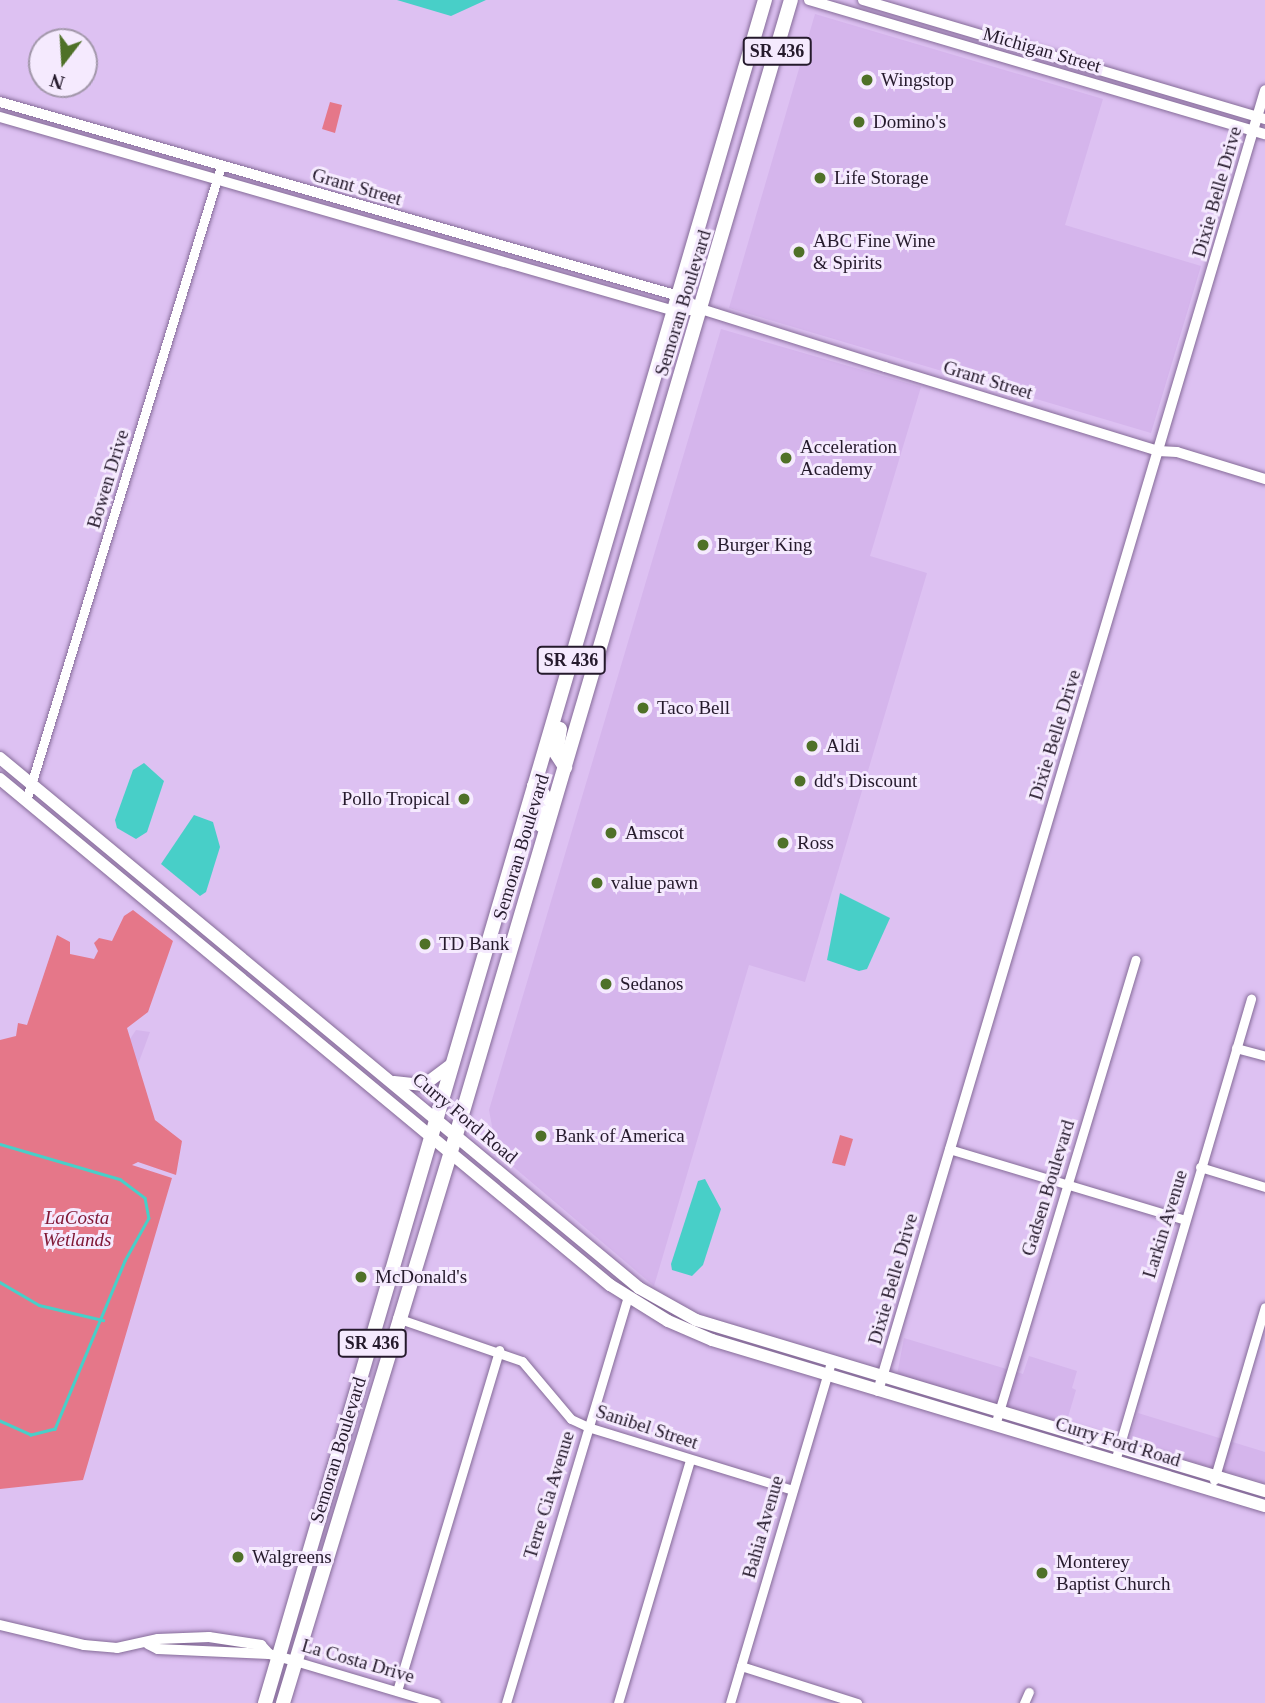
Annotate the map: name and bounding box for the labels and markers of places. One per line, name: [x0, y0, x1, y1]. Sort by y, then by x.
place label: Wingstop: [881, 69, 954, 91]
marker: Wingstop: [859, 72, 875, 88]
place label: Domino's: [873, 111, 946, 133]
marker: Domino's: [851, 114, 867, 130]
place label: Life Storage: [834, 167, 928, 189]
marker: Life Storage: [812, 170, 828, 186]
place label: ABC Fine Wine & Spirits: [813, 230, 936, 274]
marker: ABC Fine Wine & Spirits: [791, 244, 807, 260]
place label: Acceleration Academy: [800, 436, 897, 480]
marker: Acceleration Academy: [778, 450, 794, 466]
place label: Burger King: [717, 534, 812, 556]
marker: Burger King: [695, 537, 711, 553]
place label: Taco Bell: [657, 697, 730, 719]
marker: Taco Bell: [635, 700, 651, 716]
place label: Aldi: [826, 735, 860, 757]
marker: Aldi: [804, 738, 820, 754]
place label: dd's Discount: [814, 770, 917, 792]
marker: dd's Discount: [792, 773, 808, 789]
place label: Pollo Tropical: [341, 788, 450, 810]
marker: Pollo Tropical: [456, 791, 472, 807]
place label: Amscot: [625, 822, 684, 844]
marker: Amscot: [603, 825, 619, 841]
place label: Ross: [797, 832, 834, 854]
marker: Ross: [775, 835, 791, 851]
place label: value pawn: [611, 872, 698, 894]
marker: value pawn: [589, 875, 605, 891]
place label: TD Bank: [439, 933, 509, 955]
marker: TD Bank: [417, 936, 433, 952]
place label: Sedanos: [620, 973, 683, 995]
marker: Sedanos: [598, 976, 614, 992]
place label: Bank of America: [555, 1125, 686, 1147]
marker: Bank of America: [533, 1128, 549, 1144]
place label: McDonald's: [375, 1266, 467, 1288]
marker: McDonald's: [353, 1269, 369, 1285]
place label: Walgreens: [252, 1546, 332, 1568]
marker: Walgreens: [230, 1549, 246, 1565]
place label: Monterey Baptist Church: [1056, 1551, 1171, 1595]
marker: Monterey Baptist Church: [1034, 1565, 1050, 1581]

